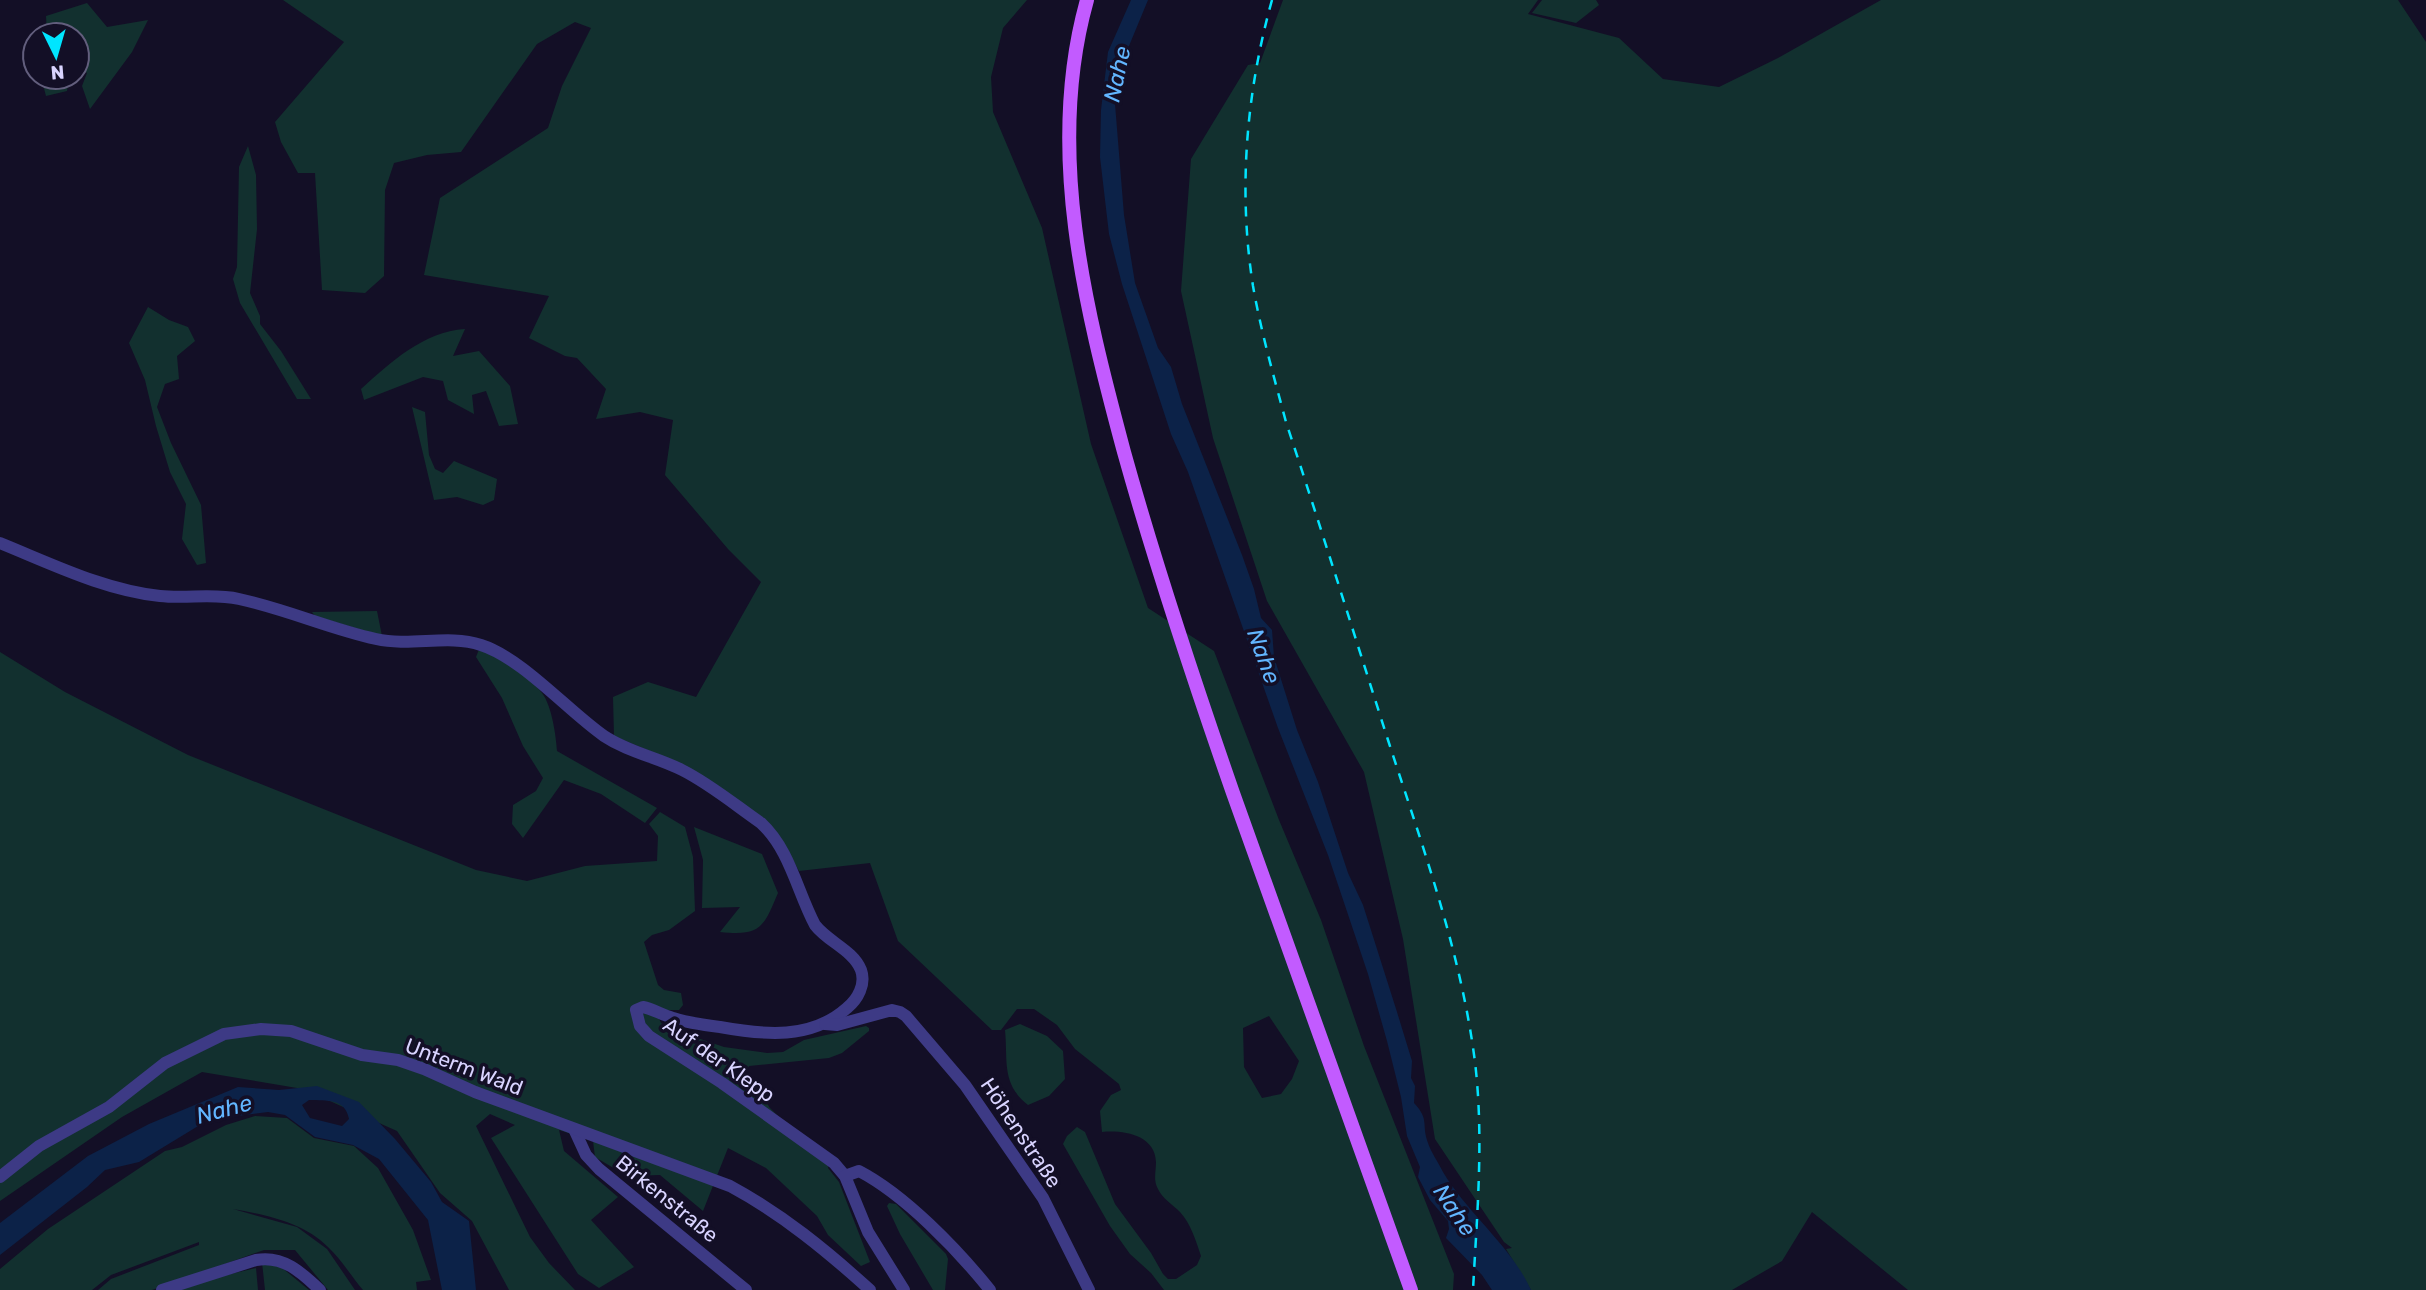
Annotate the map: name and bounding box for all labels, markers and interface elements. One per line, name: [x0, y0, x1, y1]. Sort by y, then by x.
north arrow: [21, 21, 91, 91]
water label: Nahe: [1097, 43, 1137, 104]
text: N: [50, 60, 65, 84]
water label: Nahe: [1241, 625, 1287, 687]
street label: Auf der Klepp: [659, 1012, 780, 1107]
street label: Unterm Wald: [402, 1033, 527, 1100]
street label: Höhenstraße: [976, 1073, 1067, 1192]
water label: Nahe: [193, 1088, 255, 1130]
street label: Birkenstraße: [611, 1150, 723, 1247]
water label: Nahe: [1428, 1179, 1482, 1241]

